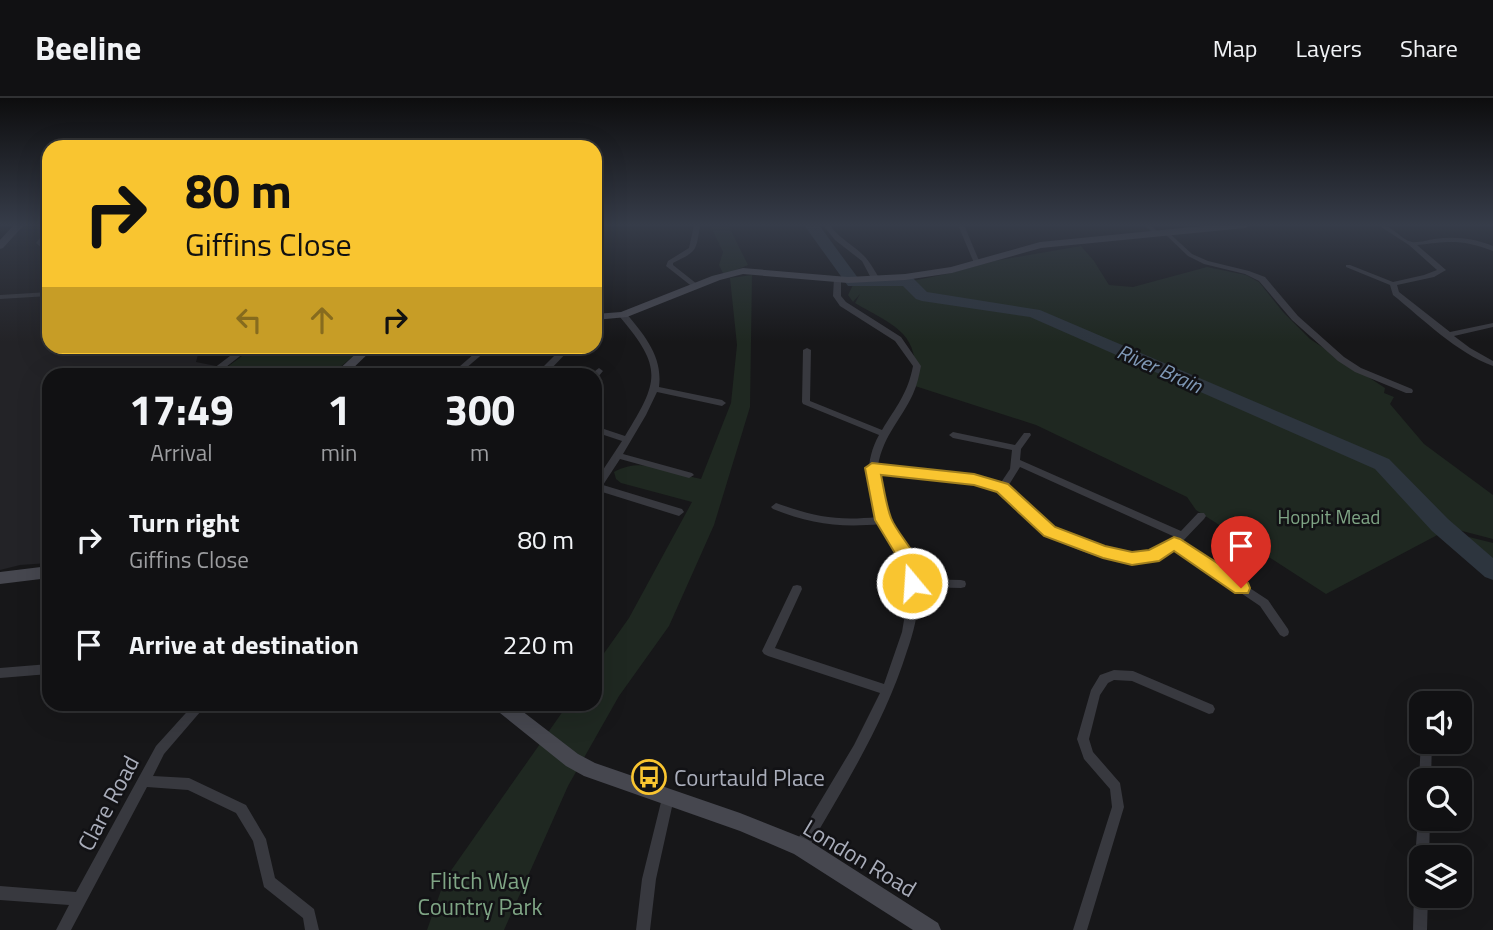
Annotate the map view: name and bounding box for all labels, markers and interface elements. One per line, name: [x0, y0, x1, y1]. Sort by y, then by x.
text: Beeline: [35, 23, 141, 73]
text: Map: [1213, 30, 1258, 66]
text: Layers: [1296, 30, 1362, 66]
text: Share: [1400, 30, 1458, 66]
text: 80 m: [185, 152, 292, 227]
icon: right: [70, 168, 161, 259]
text: Giffins Close: [185, 220, 352, 268]
icon: left: [230, 301, 268, 339]
icon: ahead: [303, 301, 341, 339]
icon: right: [376, 301, 414, 339]
water label: River Brain: [1112, 335, 1208, 401]
text: 17:49: [129, 377, 234, 441]
text: 1: [327, 377, 351, 441]
text: 300: [444, 377, 515, 441]
text: Arrival: [150, 435, 213, 470]
text: min: [321, 435, 357, 470]
text: m: [470, 435, 489, 470]
park label: Hoppit Mead: [1278, 502, 1380, 531]
text: Turn right: [129, 503, 240, 542]
pin: [1211, 516, 1271, 588]
text: 80 m: [517, 520, 574, 559]
icon: right: [70, 521, 108, 559]
icon: arrive: [1222, 527, 1260, 565]
text: Giffins Close: [129, 542, 249, 577]
position arrow: [875, 546, 949, 620]
text: Arrive at destination: [129, 625, 359, 664]
text: 220 m: [503, 625, 574, 664]
icon: arrive: [70, 626, 108, 664]
map controls: [1409, 691, 1472, 908]
button: sound: [1409, 691, 1472, 754]
street label: Clare Road: [68, 749, 148, 857]
bus stop icon: Courtauld Place: [630, 758, 668, 796]
place label: Courtauld Place: [674, 760, 825, 795]
button: search: [1409, 768, 1472, 831]
street label: London Road: [797, 810, 923, 906]
button: layers: [1409, 845, 1472, 908]
park label: Flitch Way Country Park: [417, 863, 543, 924]

